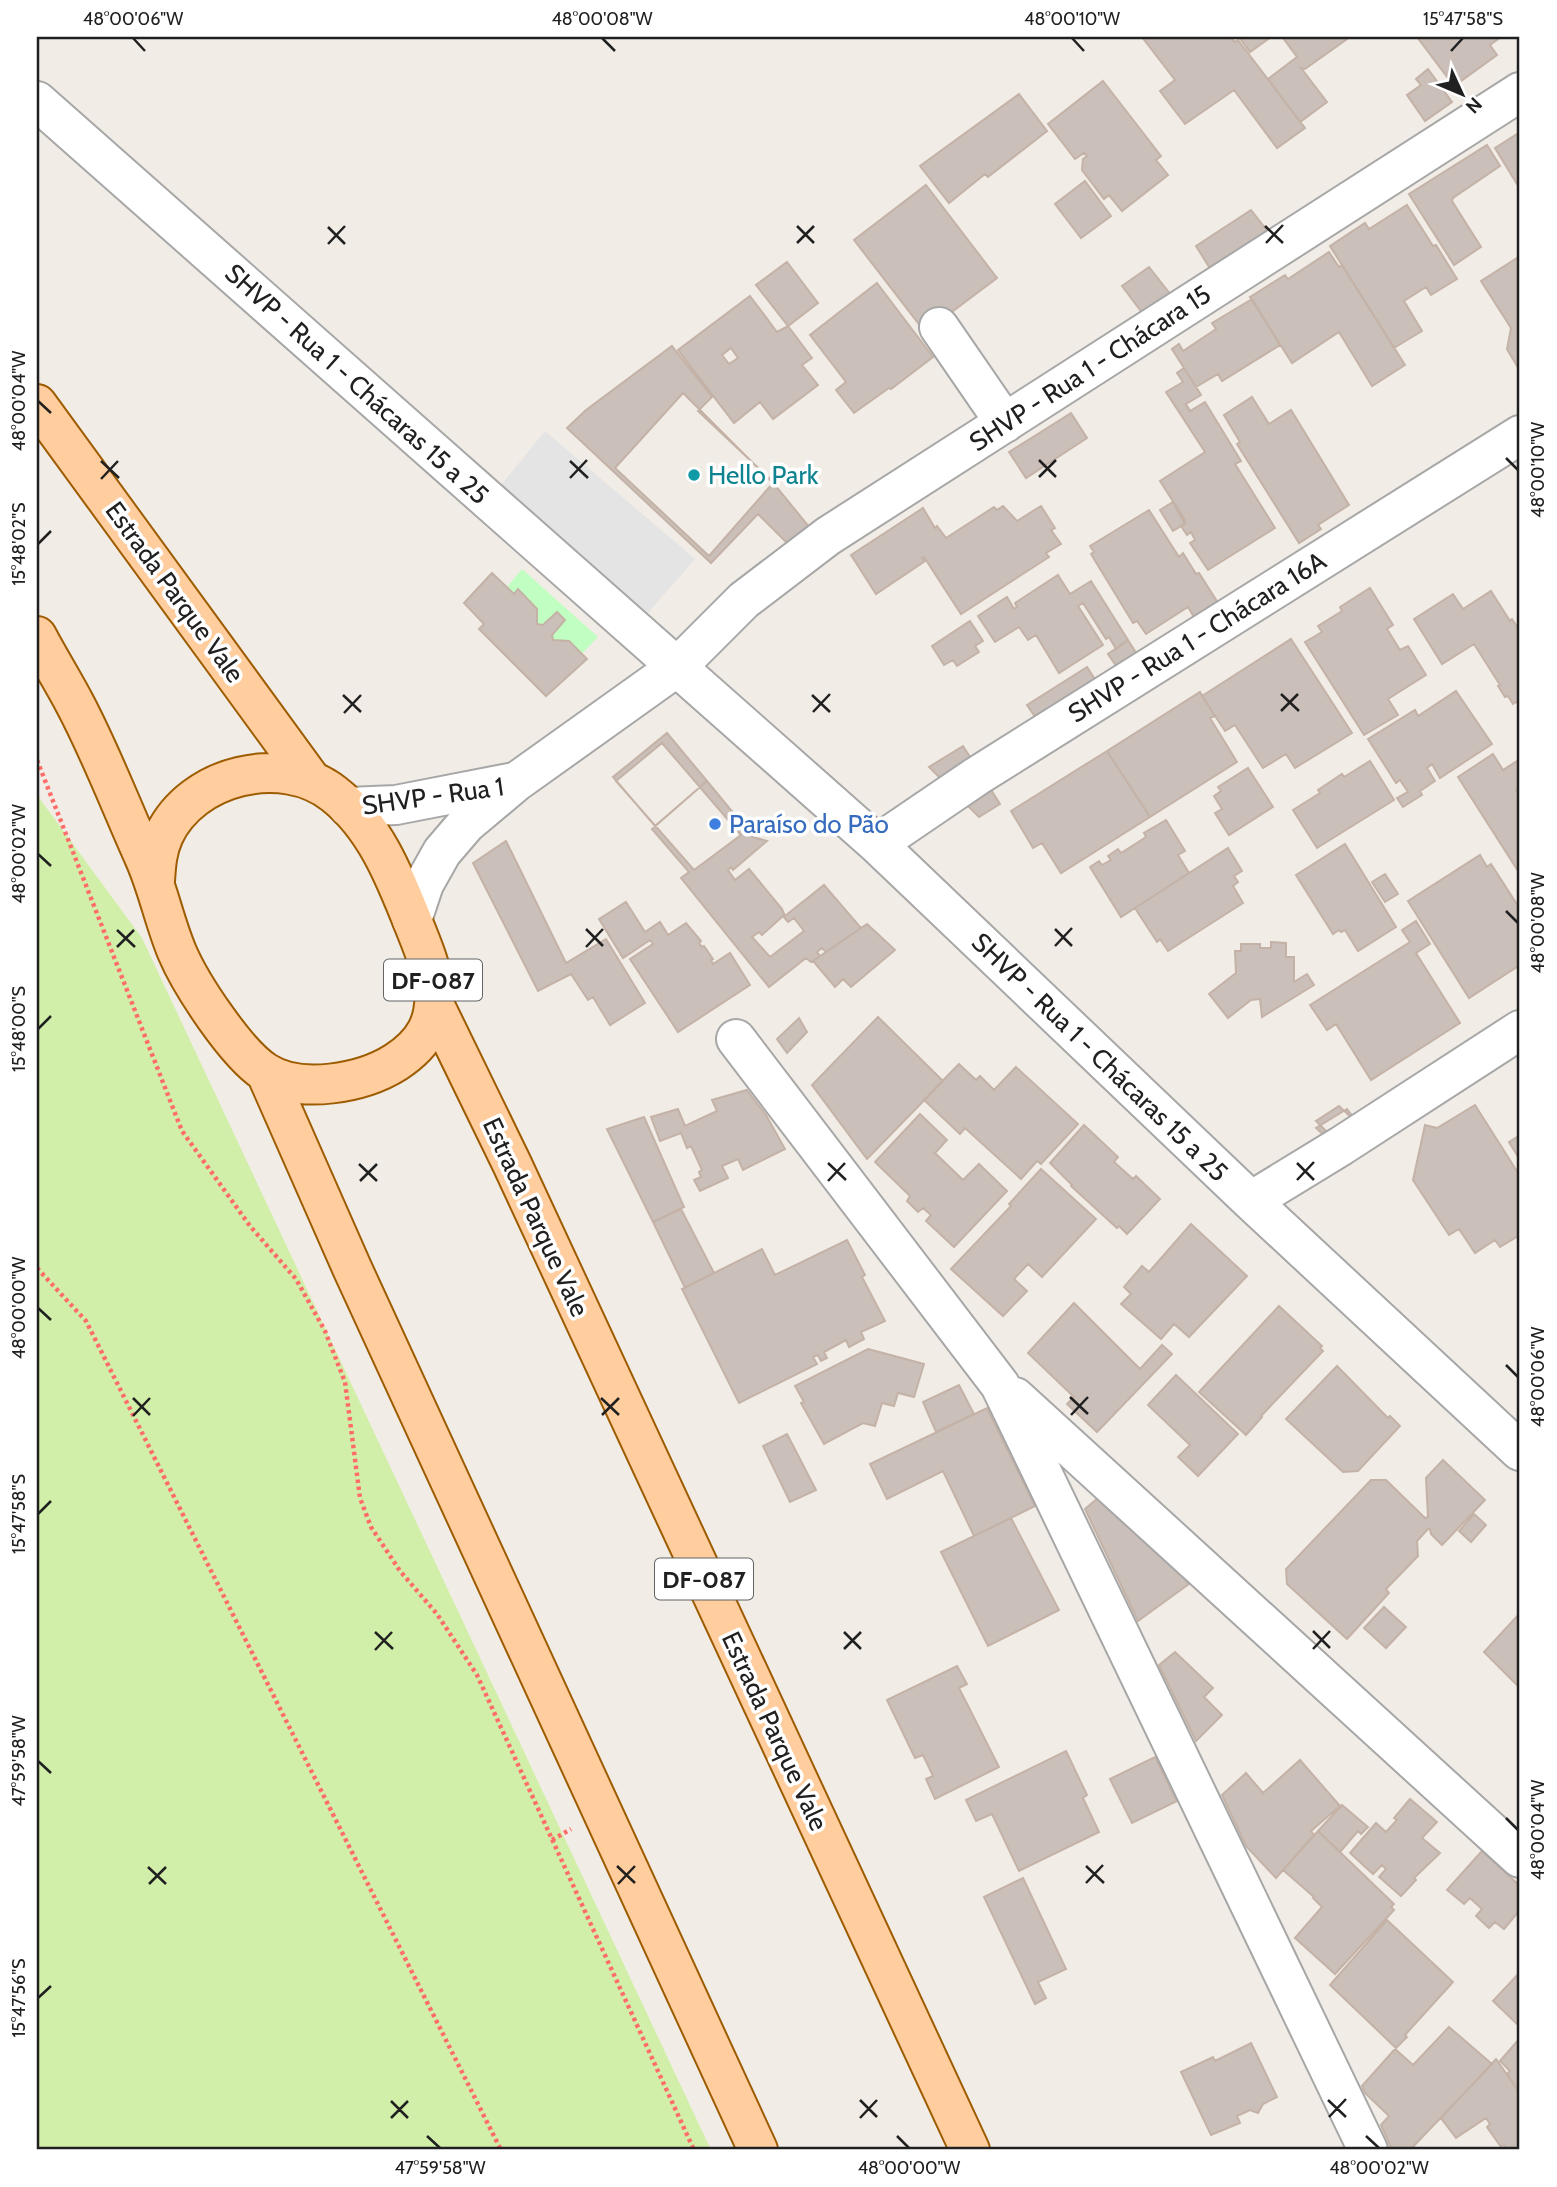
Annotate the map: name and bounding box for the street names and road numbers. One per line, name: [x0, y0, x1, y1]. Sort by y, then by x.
street label: SHVP - Rua 1 - Chácaras 15 a 25: [218, 257, 496, 511]
street label: SHVP - Rua 1 - Chácara 15: [963, 278, 1217, 458]
street label: Estrada Parque Vale: [99, 495, 251, 689]
street label: SHVP - Rua 1 - Chácara 16A: [1062, 544, 1332, 730]
street label: SHVP - Rua 1: [360, 770, 506, 822]
street label: SHVP - Rua 1 - Chácaras 15 a 25: [965, 926, 1235, 1188]
road number: DF-087: [384, 960, 482, 1000]
street label: Estrada Parque Vale: [476, 1112, 596, 1322]
road number: DF-087: [655, 1559, 753, 1600]
street label: Estrada Parque Vale: [715, 1626, 835, 1836]

